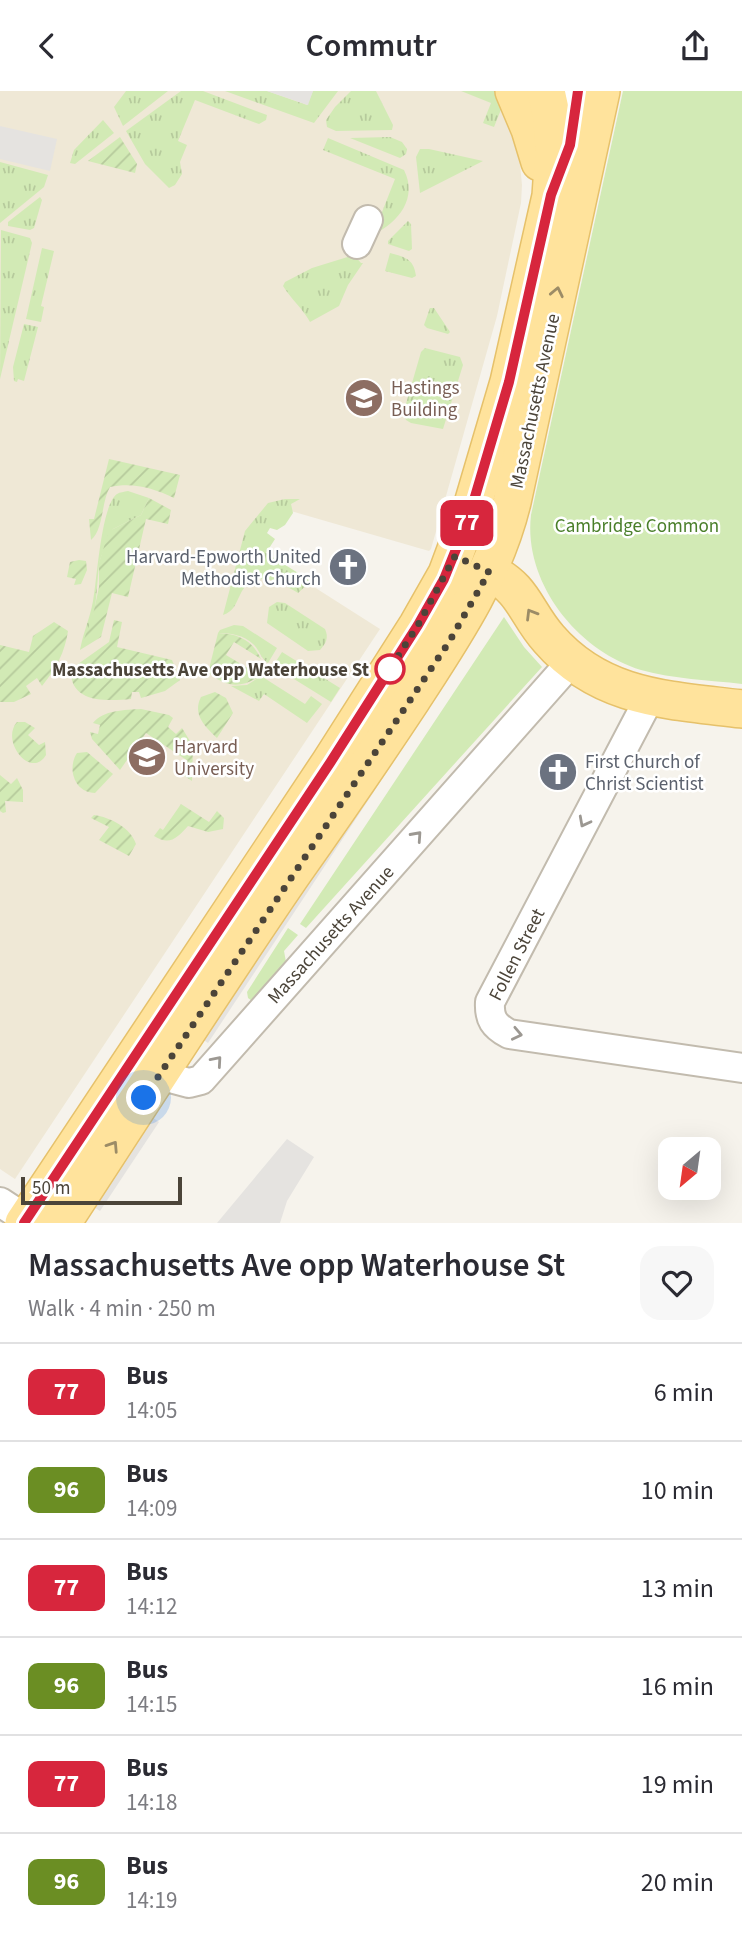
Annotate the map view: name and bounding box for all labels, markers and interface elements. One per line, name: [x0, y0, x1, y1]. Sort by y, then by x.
text: Commutr: [305, 23, 437, 69]
icon: back: [28, 27, 66, 65]
icon: share: [676, 27, 714, 65]
one-way arrow: [548, 286, 563, 298]
street label: Massachusetts Avenue: [504, 311, 567, 491]
place label: Hastings Building: [391, 375, 460, 424]
school or university icon: Hastings Building: [343, 377, 385, 419]
line badge: 77: [435, 500, 498, 546]
text: 77: [454, 505, 480, 540]
park label: Cambridge Common: [555, 513, 719, 540]
place label: Harvard-Epworth United Methodist Church: [126, 544, 321, 593]
church icon: Harvard-Epworth United Methodist Church: [327, 546, 369, 588]
one-way arrow: [527, 609, 540, 622]
marker: Massachusetts Ave opp Waterhouse St: [375, 654, 405, 684]
place label: Massachusetts Ave opp Waterhouse St: [52, 657, 369, 684]
place label: Harvard University: [174, 734, 254, 783]
school or university icon: Harvard University: [126, 736, 168, 778]
place label: First Church of Christ Scientist: [585, 749, 704, 798]
church icon: First Church of Christ Scientist: [537, 751, 579, 793]
one-way arrow: [579, 815, 592, 827]
one-way arrow: [409, 831, 421, 844]
street label: Massachusetts Avenue: [262, 860, 401, 1010]
street label: Follen Street: [483, 903, 552, 1006]
one-way arrow: [510, 1026, 522, 1041]
one-way arrow: [209, 1056, 221, 1069]
your location: [126, 1080, 161, 1115]
north arrow: [658, 1137, 721, 1201]
map controls: [658, 1137, 721, 1200]
one-way arrow: [104, 1140, 117, 1153]
scale bar: [21, 1174, 182, 1206]
text: 50 m: [32, 1175, 70, 1202]
text: Massachusetts Ave opp Waterhouse St: [28, 1242, 565, 1289]
button: heart: [640, 1246, 714, 1320]
text: Walk · 4 min · 250 m: [28, 1292, 216, 1325]
text: Bus: [126, 1357, 168, 1394]
text: 77: [54, 1374, 79, 1409]
text: 6 min: [654, 1374, 714, 1411]
text: 14:05: [126, 1394, 177, 1427]
text: Bus: [126, 1455, 168, 1492]
text: 96: [54, 1472, 79, 1507]
text: 10 min: [641, 1472, 714, 1509]
text: 14:09: [126, 1492, 177, 1525]
text: Bus: [126, 1553, 168, 1590]
text: 77: [54, 1570, 79, 1605]
text: 13 min: [641, 1570, 714, 1607]
text: 14:12: [126, 1590, 177, 1623]
text: Bus: [126, 1651, 168, 1688]
text: 96: [54, 1668, 79, 1703]
text: 16 min: [641, 1668, 714, 1705]
text: 14:15: [126, 1688, 177, 1721]
text: Bus: [126, 1749, 168, 1786]
text: 77: [54, 1766, 79, 1801]
text: 19 min: [641, 1766, 714, 1803]
text: 14:18: [126, 1786, 177, 1819]
text: Bus: [126, 1847, 168, 1884]
text: 96: [54, 1864, 79, 1899]
text: 20 min: [641, 1864, 714, 1901]
text: 14:19: [126, 1884, 177, 1917]

